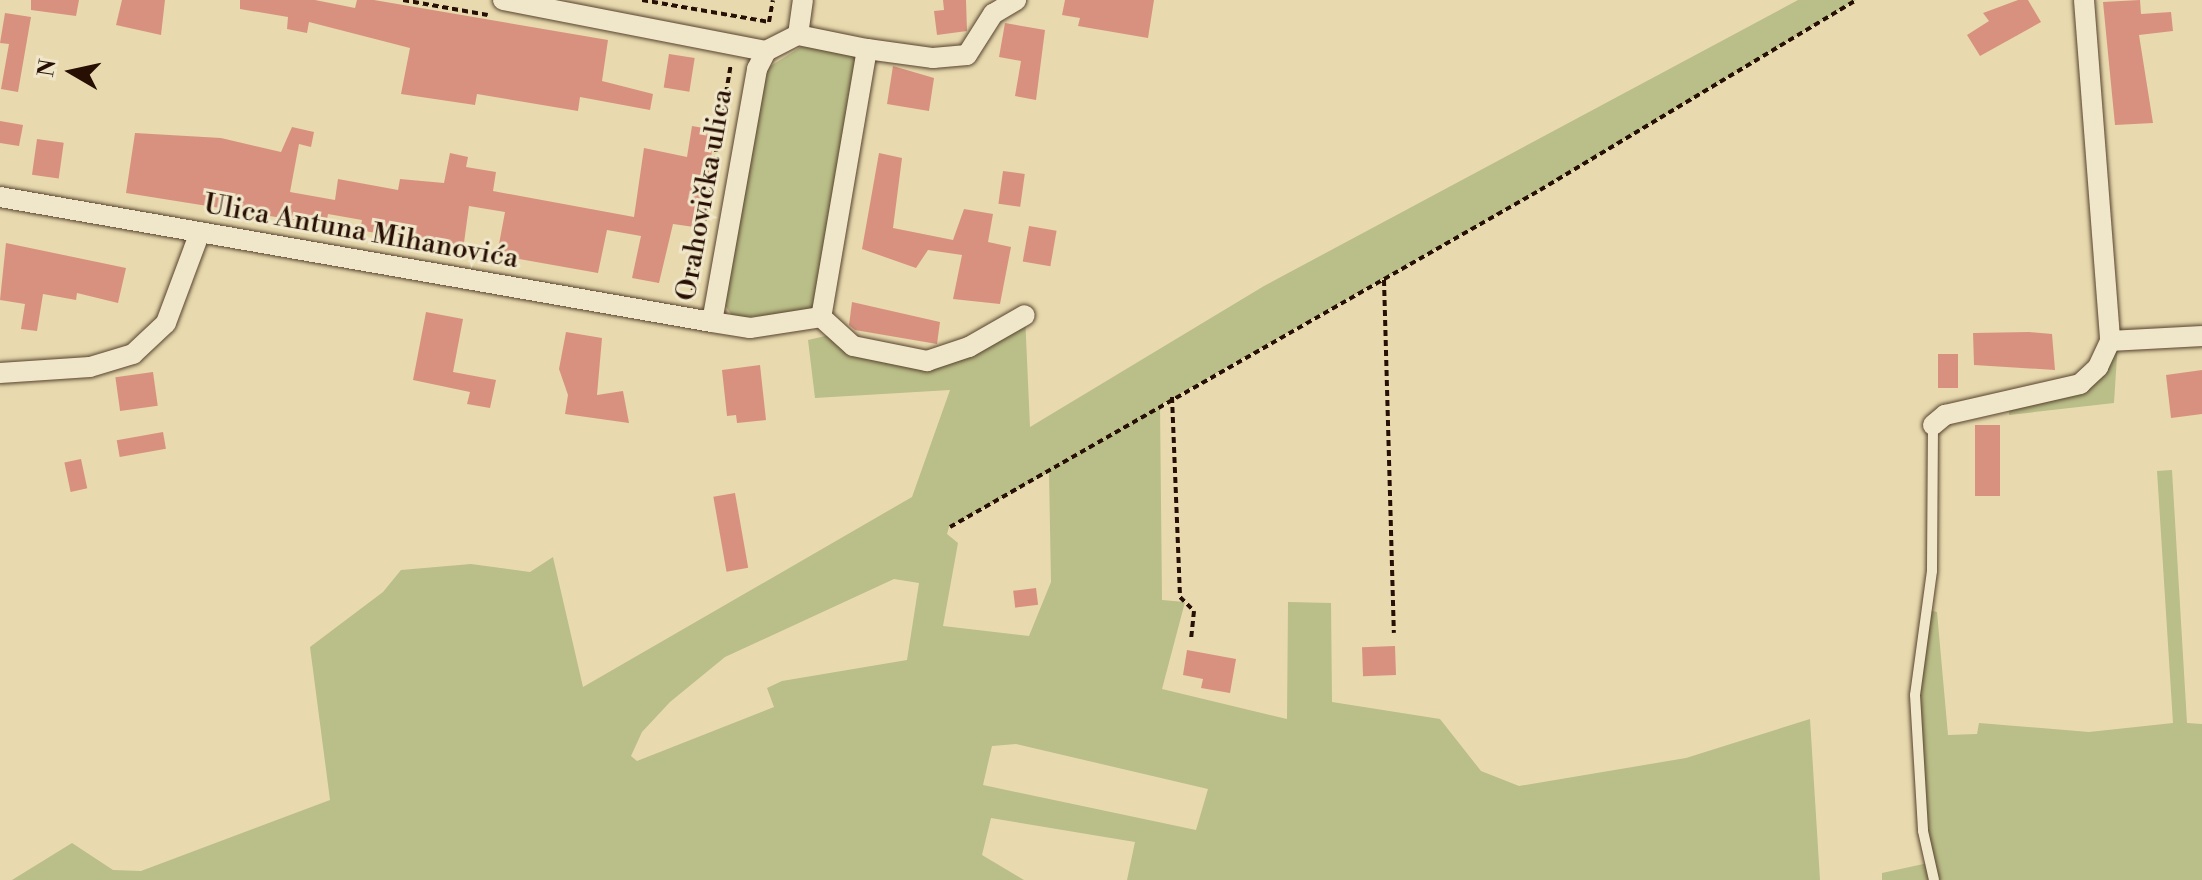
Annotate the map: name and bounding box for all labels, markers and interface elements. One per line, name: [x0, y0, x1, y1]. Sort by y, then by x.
north arrow: [32, 32, 112, 112]
text: N: [33, 57, 62, 79]
street label: Orahovička ulica: [670, 86, 740, 304]
street label: Ulica Antuna Mihanovića: [201, 188, 521, 276]

